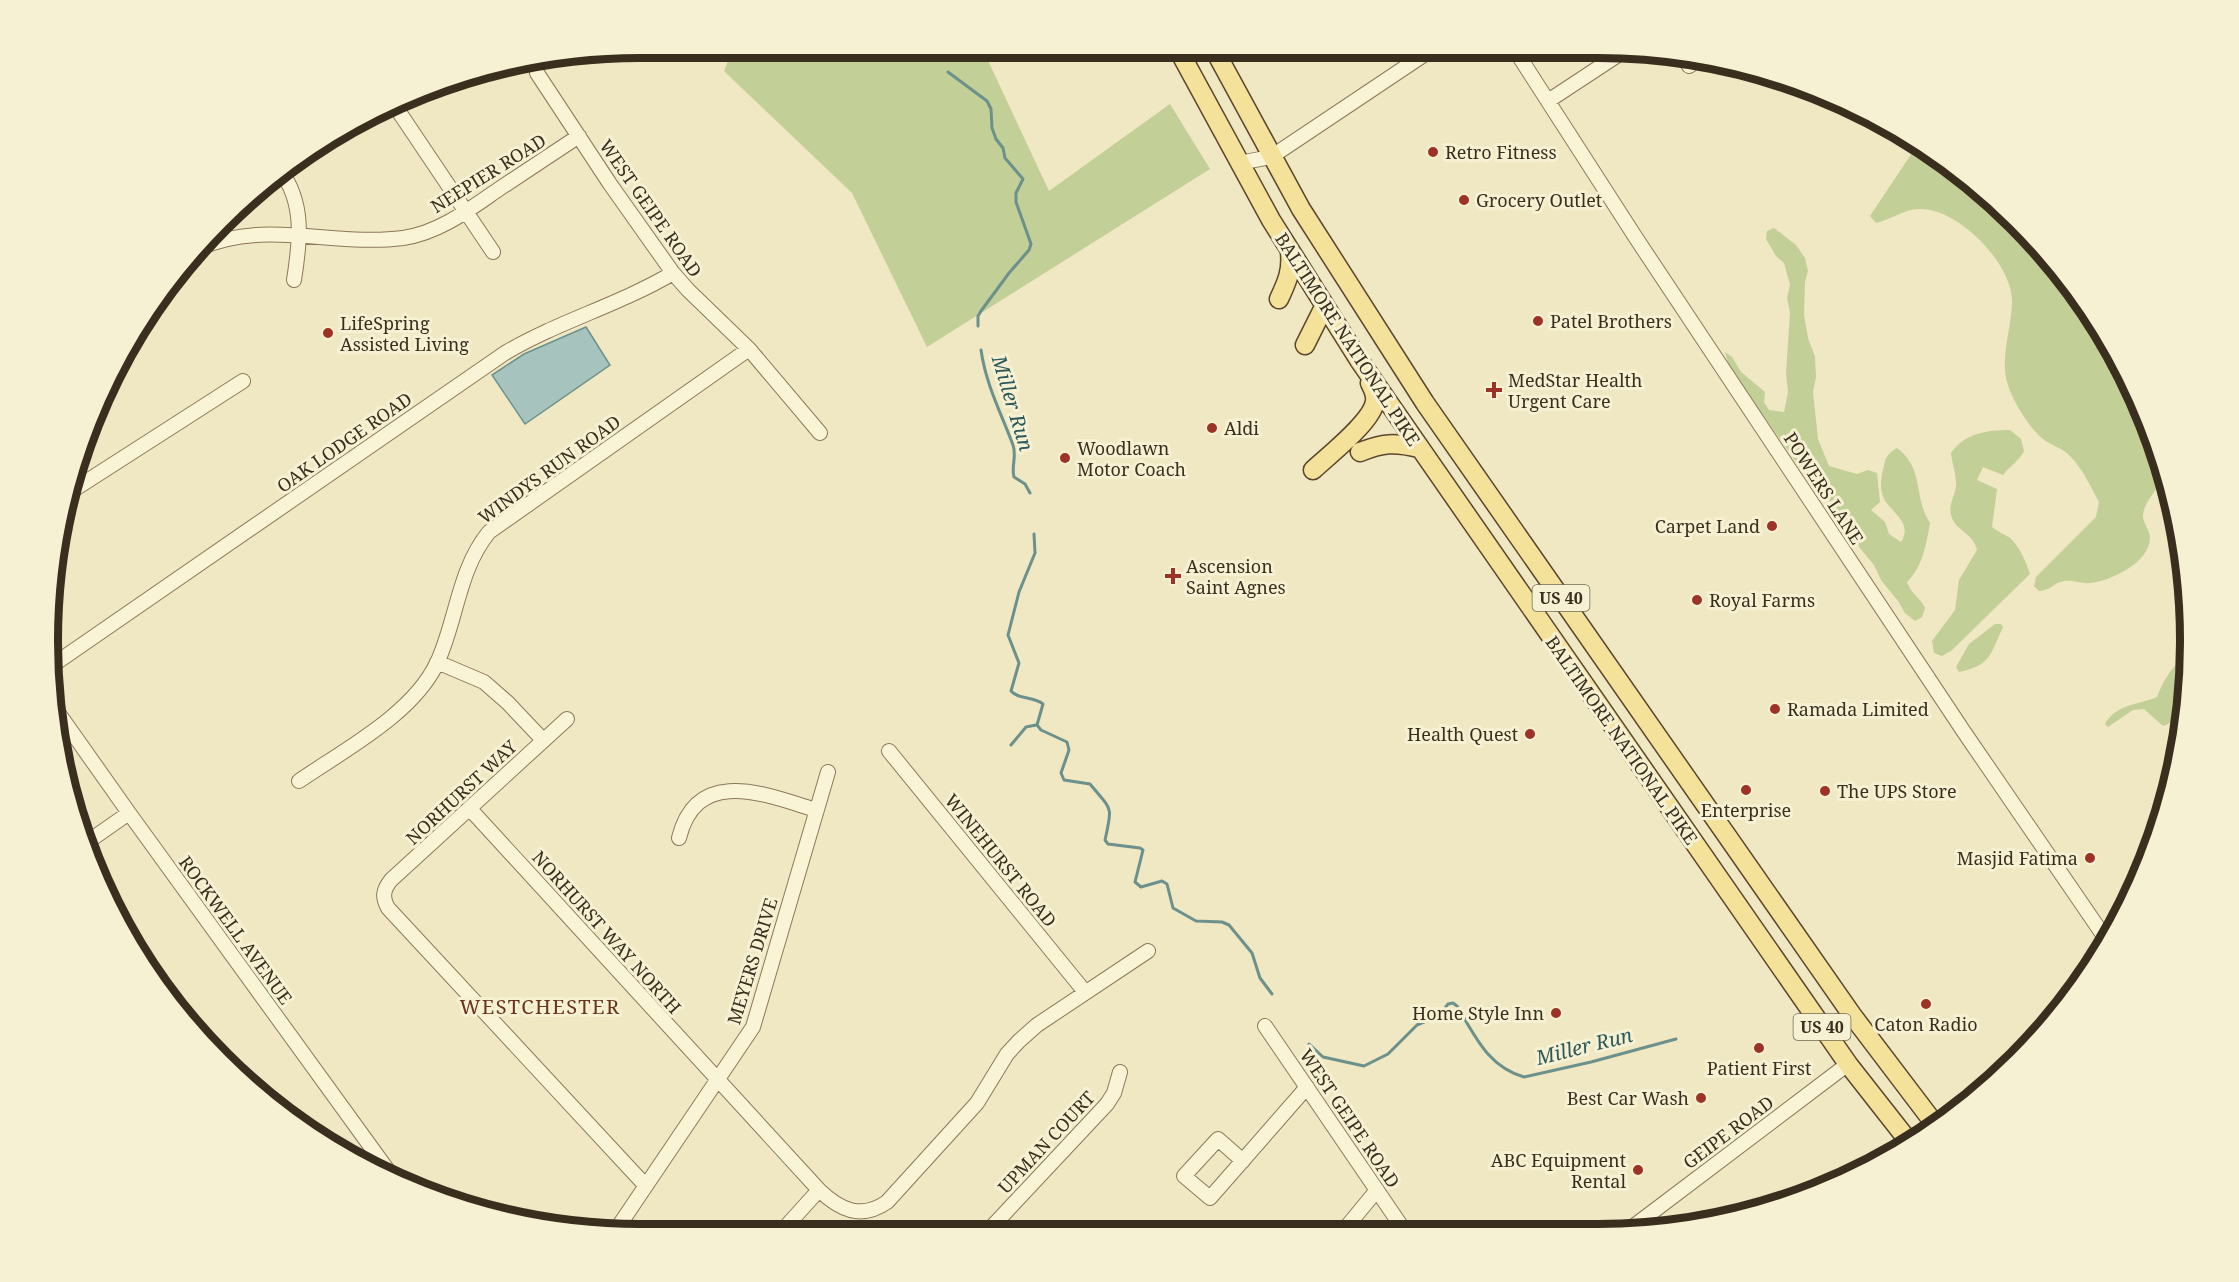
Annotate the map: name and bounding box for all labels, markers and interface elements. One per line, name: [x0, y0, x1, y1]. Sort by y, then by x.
street label: NEEPIER ROAD: [426, 128, 550, 218]
street label: WEST GEIPE ROAD: [594, 134, 708, 282]
place label: Retro Fitness: [1445, 140, 1557, 164]
marker: Retro Fitness: [1426, 145, 1440, 159]
place label: Grocery Outlet: [1476, 188, 1602, 212]
marker: Grocery Outlet: [1457, 193, 1471, 207]
street label: BALTIMORE NATIONAL PIKE: [1270, 228, 1426, 450]
place label: Patel Brothers: [1550, 309, 1672, 333]
place label: LifeSpring Assisted Living: [340, 311, 469, 356]
marker: Patel Brothers: [1531, 314, 1545, 328]
marker: LifeSpring Assisted Living: [321, 326, 335, 340]
water label: Miller Run: [985, 351, 1040, 454]
place label: MedStar Health Urgent Care: [1508, 368, 1642, 413]
marker: MedStar Health Urgent Care: [1485, 381, 1503, 399]
street label: OAK LODGE ROAD: [272, 386, 416, 498]
street label: WINDYS RUN ROAD: [473, 409, 625, 529]
place label: Aldi: [1224, 416, 1259, 440]
marker: Aldi: [1205, 421, 1219, 435]
street label: POWERS LANE: [1779, 427, 1869, 549]
place label: Woodlawn Motor Coach: [1077, 436, 1186, 481]
marker: Woodlawn Motor Coach: [1058, 451, 1072, 465]
place label: Carpet Land: [1655, 514, 1760, 538]
marker: Carpet Land: [1765, 519, 1779, 533]
place label: Ascension Saint Agnes: [1186, 554, 1286, 599]
marker: Ascension Saint Agnes: [1164, 567, 1182, 585]
road number: US 40: [1532, 585, 1590, 611]
place label: Royal Farms: [1709, 588, 1815, 612]
marker: Royal Farms: [1690, 593, 1704, 607]
street label: BALTIMORE NATIONAL PIKE: [1541, 631, 1703, 849]
place label: Ramada Limited: [1787, 697, 1929, 721]
marker: Ramada Limited: [1768, 702, 1782, 716]
place label: Health Quest: [1407, 722, 1518, 746]
marker: Health Quest: [1523, 727, 1537, 741]
street label: NORHURST WAY: [400, 734, 522, 850]
place label: The UPS Store: [1837, 779, 1957, 803]
marker: Enterprise: [1739, 783, 1753, 797]
marker: The UPS Store: [1818, 784, 1832, 798]
street label: WINEHURST ROAD: [940, 788, 1062, 932]
place label: Enterprise: [1701, 798, 1791, 822]
street label: NORHURST WAY NORTH: [527, 845, 687, 1019]
place label: Masjid Fatima: [1957, 846, 2078, 870]
street label: ROCKWELL AVENUE: [174, 851, 298, 1009]
marker: Masjid Fatima: [2083, 851, 2097, 865]
street label: MEYERS DRIVE: [721, 895, 783, 1027]
district label: WESTCHESTER: [459, 993, 621, 1020]
marker: Caton Radio: [1919, 997, 1933, 1011]
place label: Home Style Inn: [1412, 1001, 1544, 1025]
marker: Home Style Inn: [1549, 1006, 1563, 1020]
place label: Caton Radio: [1874, 1012, 1978, 1036]
road number: US 40: [1794, 1014, 1850, 1040]
water label: Miller Run: [1532, 1021, 1635, 1071]
marker: Patient First: [1752, 1041, 1766, 1055]
street label: WEST GEIPE ROAD: [1295, 1044, 1405, 1192]
place label: Patient First: [1707, 1056, 1811, 1080]
street label: UPMAN COURT: [992, 1086, 1100, 1198]
place label: Best Car Wash: [1567, 1086, 1689, 1110]
street label: GEIPE ROAD: [1678, 1090, 1778, 1174]
marker: Best Car Wash: [1694, 1091, 1708, 1105]
place label: ABC Equipment Rental: [1491, 1148, 1626, 1193]
marker: ABC Equipment Rental: [1631, 1163, 1645, 1177]

